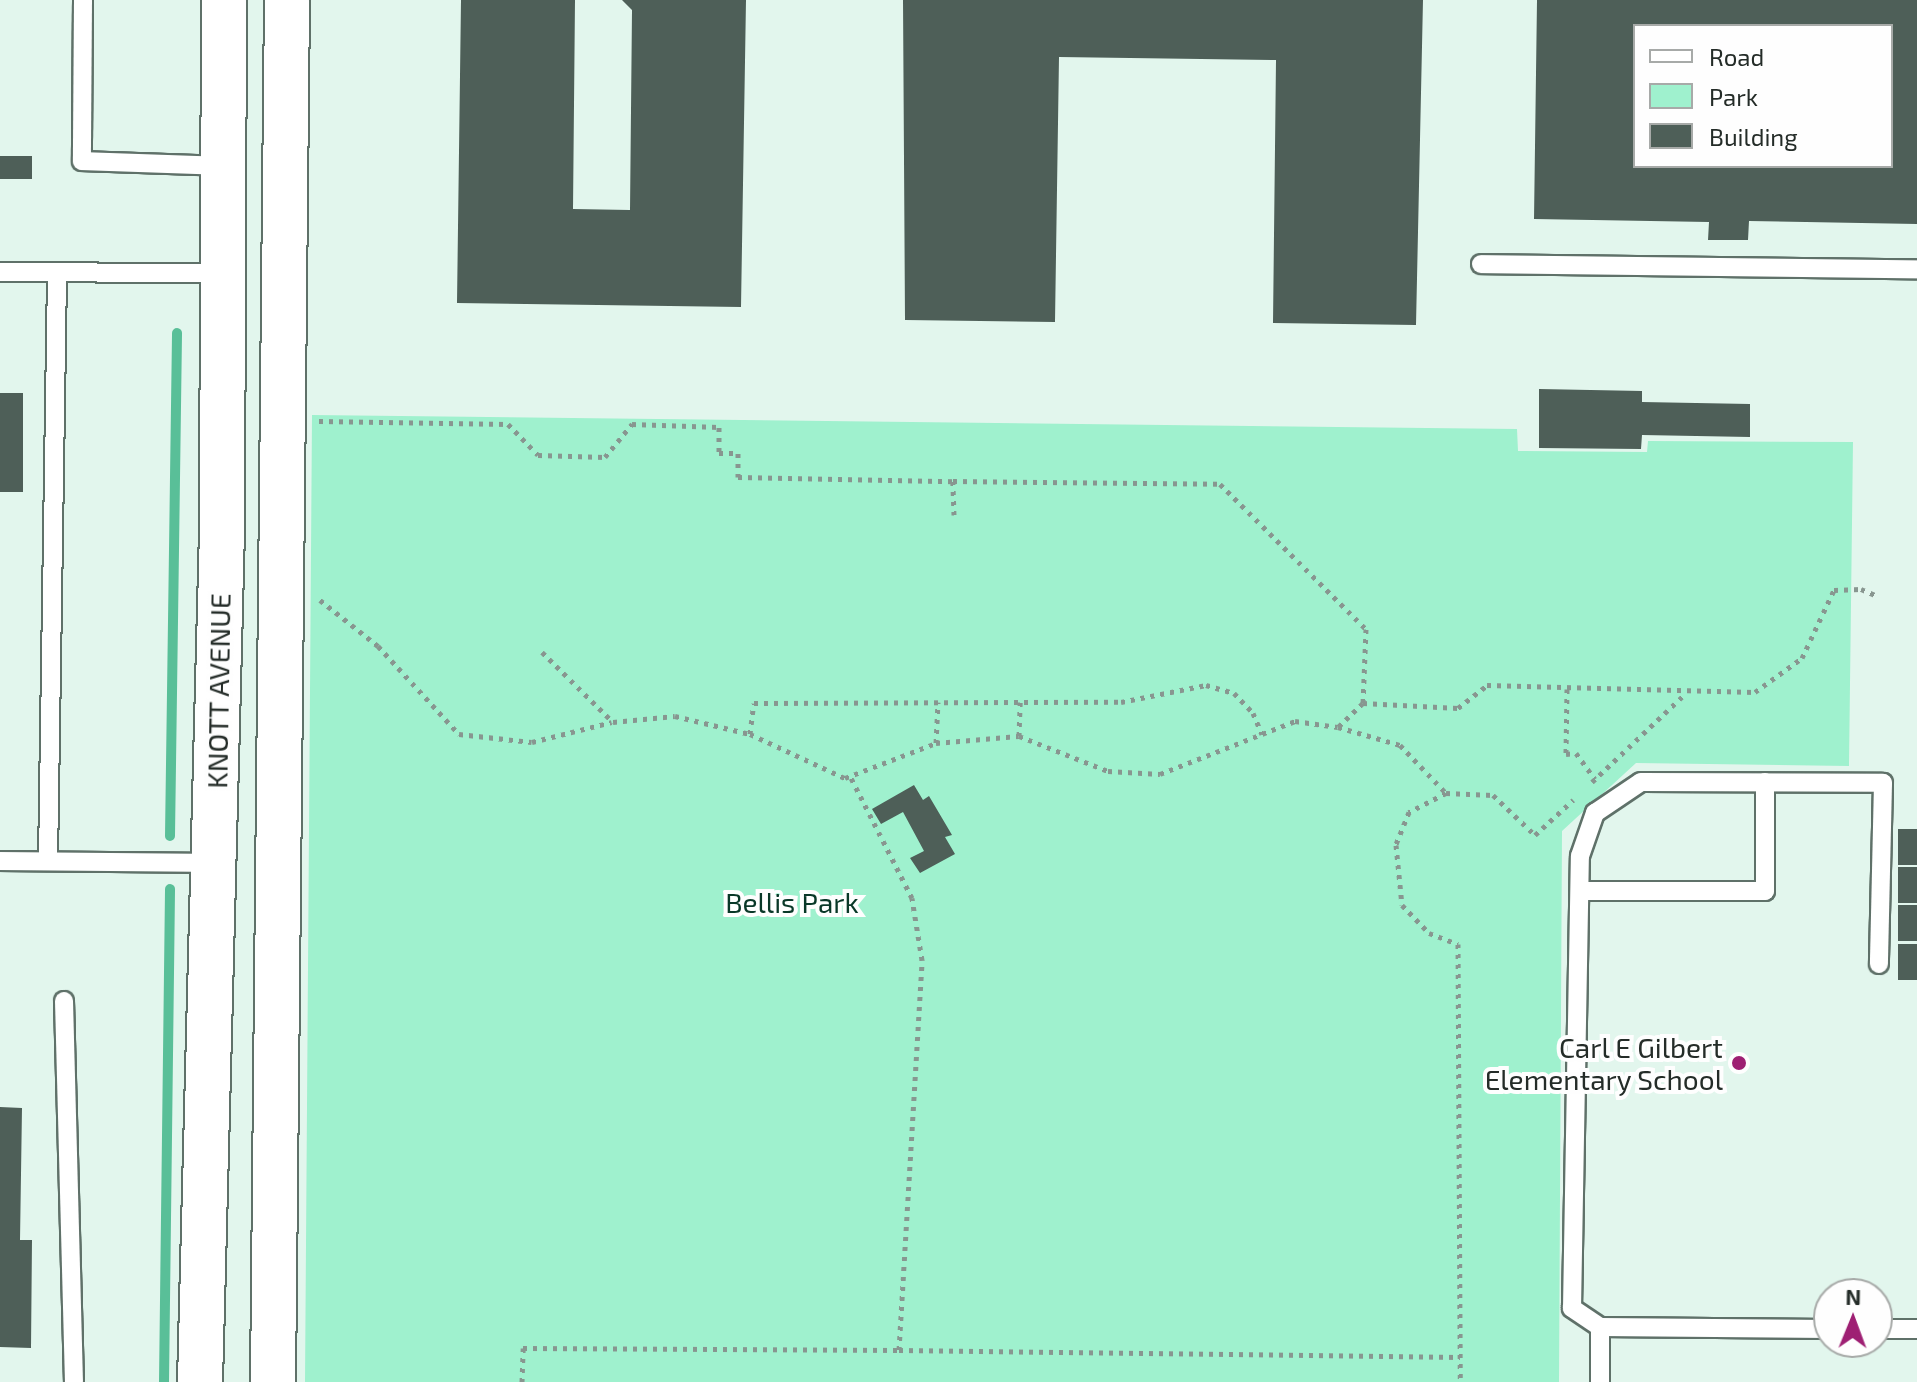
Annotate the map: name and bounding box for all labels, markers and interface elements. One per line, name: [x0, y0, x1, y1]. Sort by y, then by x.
legend: [1633, 24, 1893, 168]
text: Road: [1709, 42, 1764, 71]
text: Park: [1709, 82, 1758, 111]
text: Building: [1709, 122, 1798, 151]
street label: KNOTT AVENUE: [199, 592, 237, 790]
park label: Bellis Park: [725, 885, 859, 919]
place label: Carl E Gilbert Elementary School: [1484, 1030, 1723, 1096]
marker: Carl E Gilbert Elementary School: [1730, 1054, 1748, 1072]
north arrow: [1813, 1278, 1893, 1358]
text: N: [1845, 1283, 1862, 1309]

